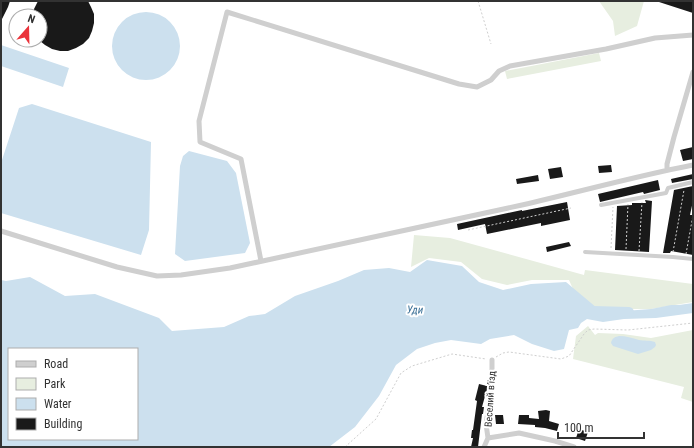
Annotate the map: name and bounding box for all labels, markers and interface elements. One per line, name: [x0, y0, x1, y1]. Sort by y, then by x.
north arrow: [8, 8, 48, 48]
text: N: [26, 12, 37, 26]
water label: Уди: [407, 303, 424, 317]
legend: [8, 348, 138, 440]
text: Road: [44, 357, 68, 371]
street label: Веселий в’їзд: [483, 370, 497, 427]
text: Park: [44, 377, 66, 391]
text: Water: [44, 397, 72, 411]
scale bar: [558, 414, 644, 440]
text: Building: [44, 417, 82, 431]
text: 100 m: [564, 421, 594, 435]

